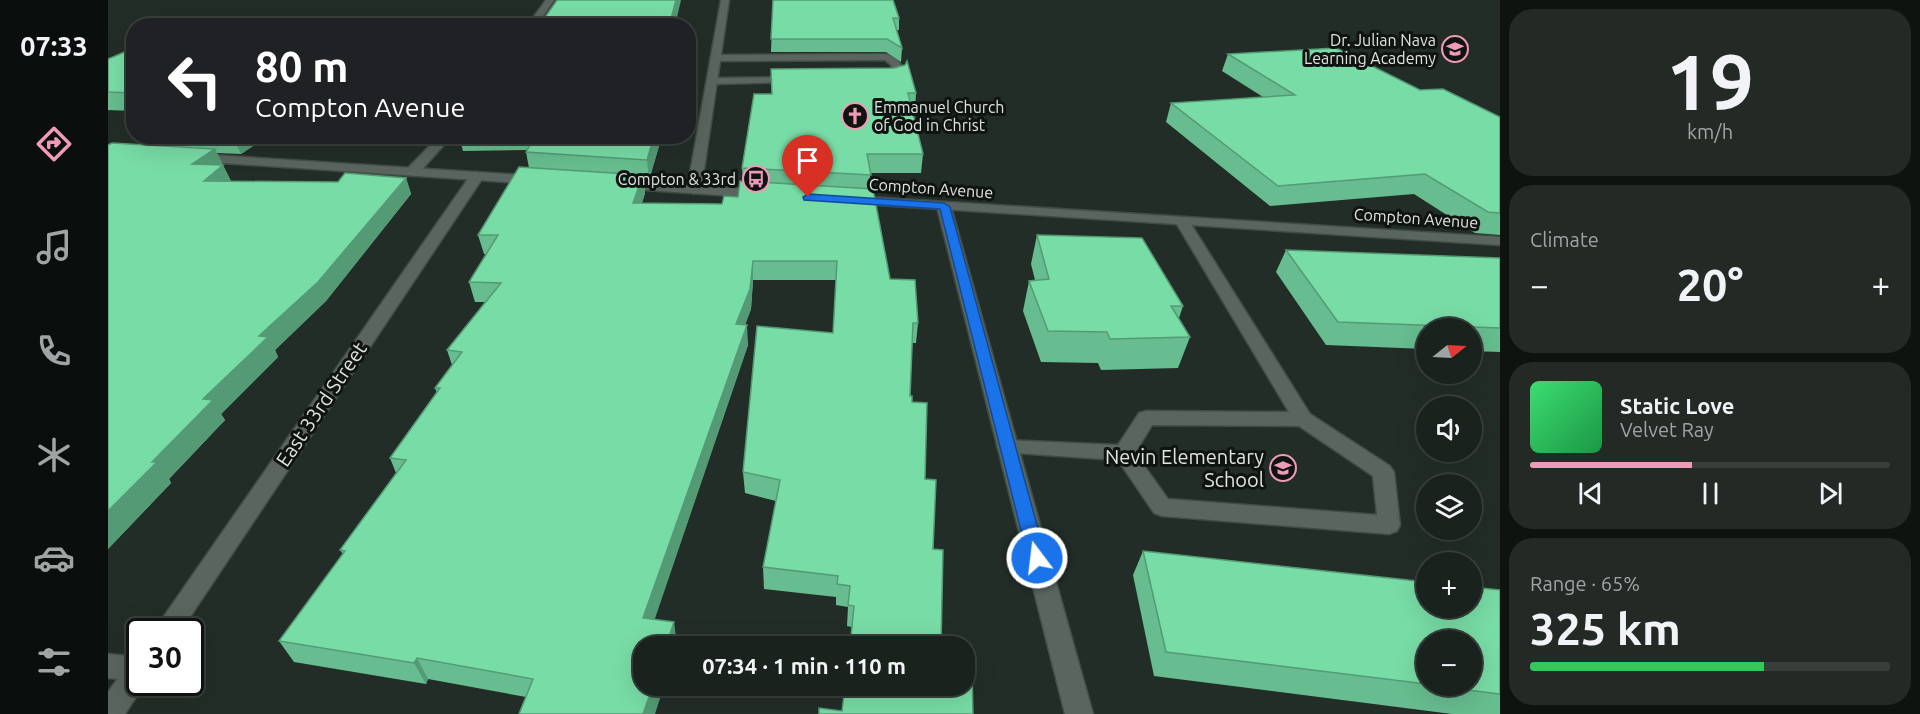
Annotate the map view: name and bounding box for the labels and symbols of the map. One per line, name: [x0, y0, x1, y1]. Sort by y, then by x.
place label: Dr. Julian Nava Learning Academy: [1304, 31, 1436, 67]
school or university icon: Dr. Julian Nava Learning Academy: [1440, 34, 1470, 64]
place label: Emmanuel Church of God in Christ: [874, 98, 1004, 134]
church icon: Emmanuel Church of God in Christ: [840, 101, 870, 131]
pin: [782, 135, 833, 197]
bus stop icon: Compton & 33rd: [741, 164, 771, 194]
place label: Compton & 33rd: [618, 170, 736, 188]
street label: Compton Avenue: [868, 175, 994, 201]
street label: Compton Avenue: [1353, 205, 1479, 231]
north arrow: [1416, 318, 1482, 384]
street label: East 33rd Street: [271, 337, 371, 470]
place label: Nevin Elementary School: [1105, 445, 1264, 491]
school or university icon: Nevin Elementary School: [1268, 453, 1298, 483]
position arrow: [1005, 526, 1069, 590]
speed limit sign: 30: [126, 618, 204, 696]

